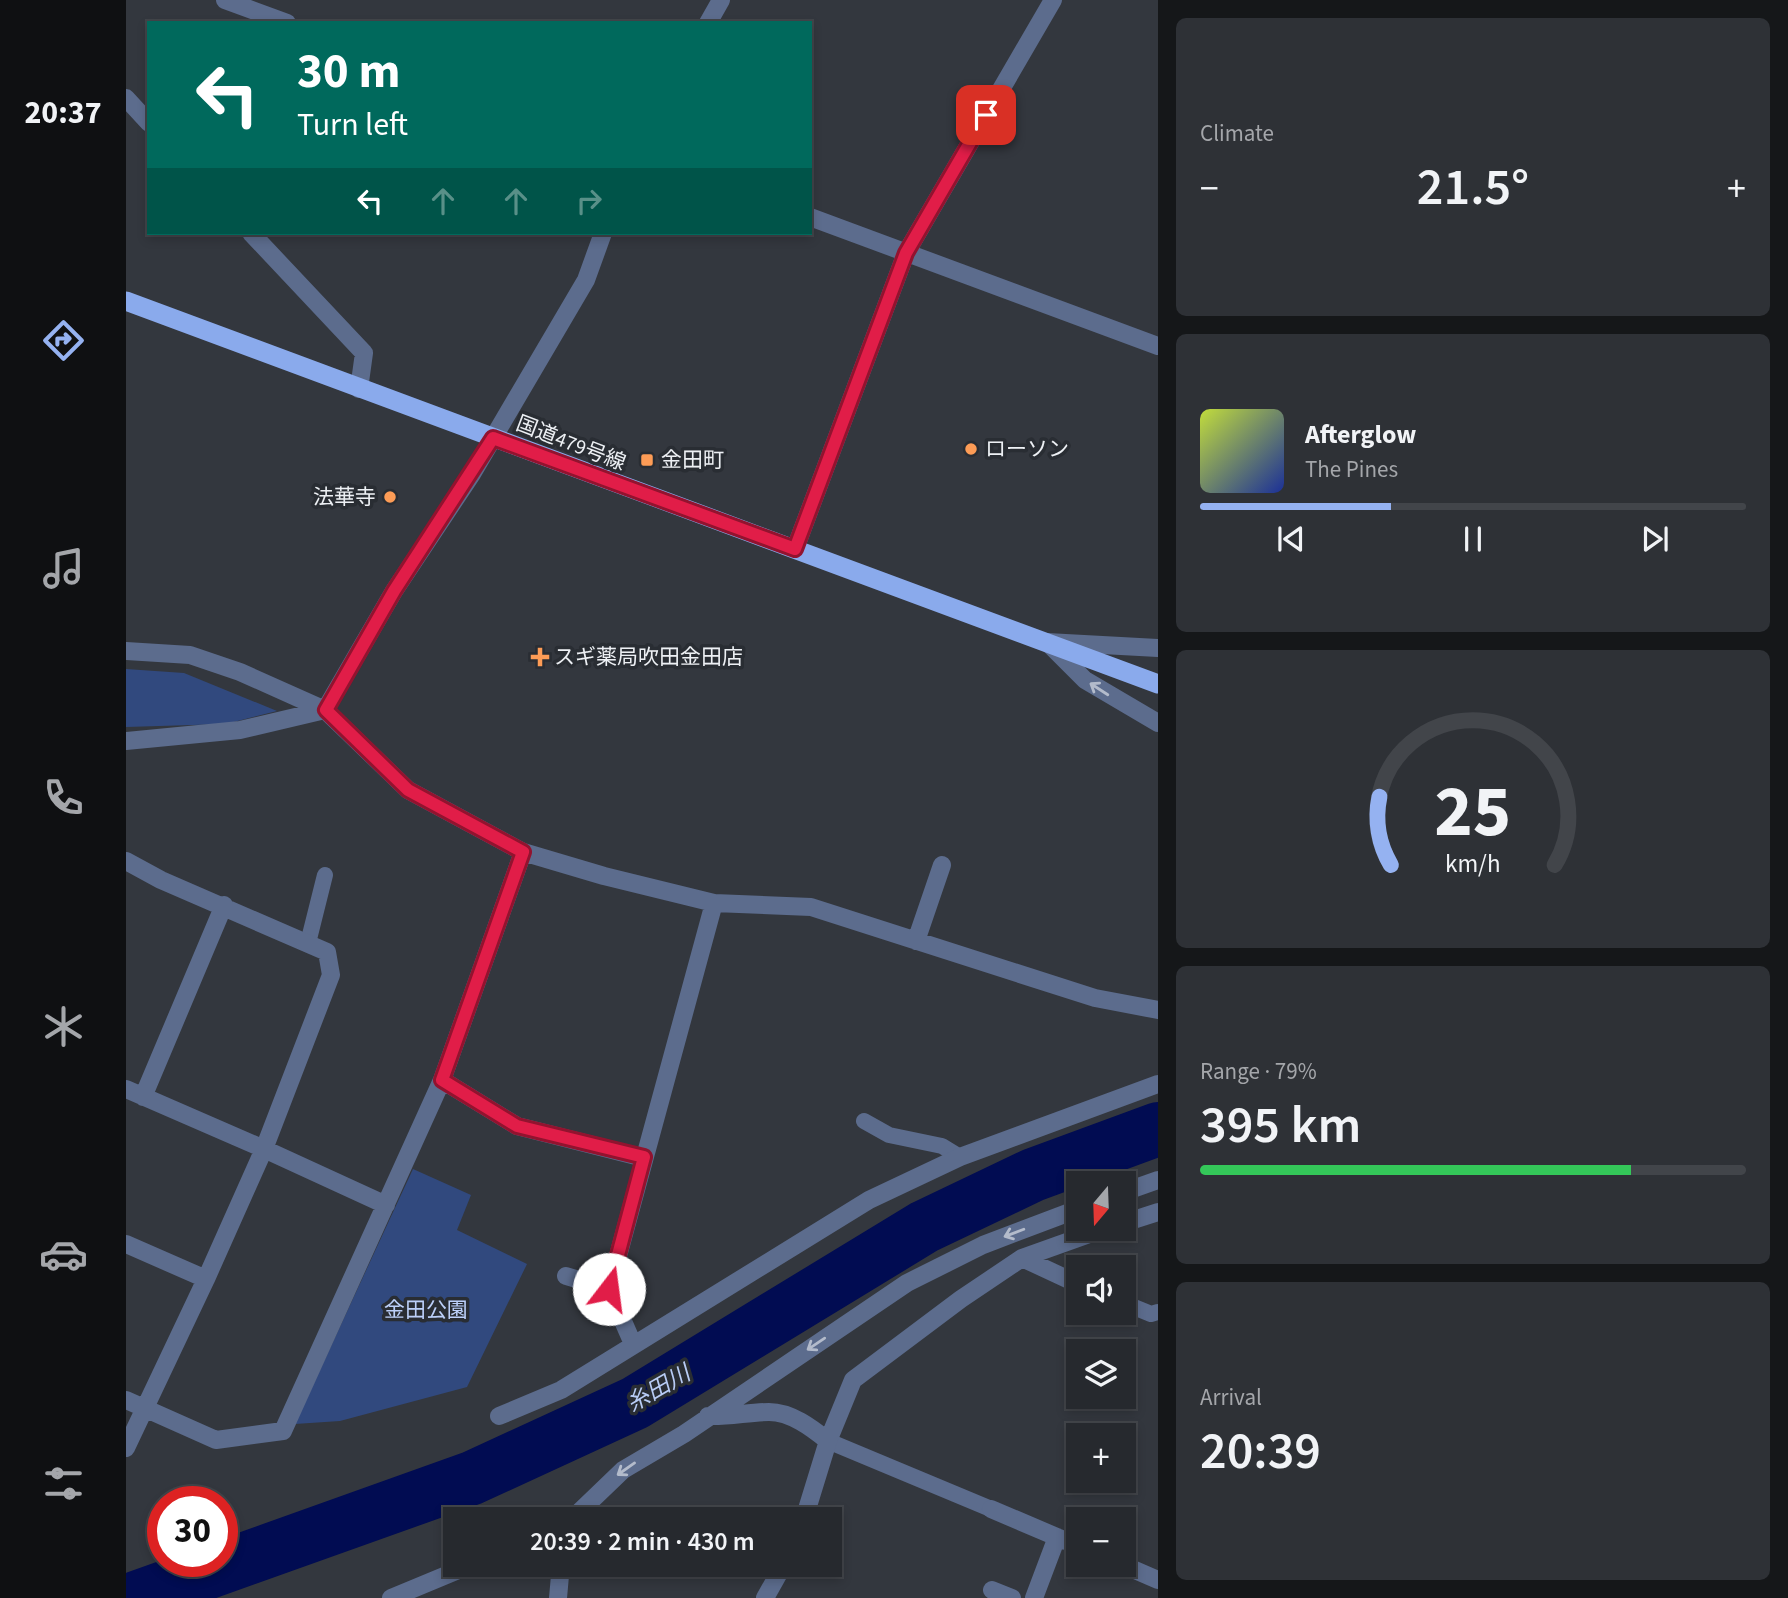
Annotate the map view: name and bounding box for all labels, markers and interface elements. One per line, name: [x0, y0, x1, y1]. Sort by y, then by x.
text: 30 m: [297, 37, 401, 107]
icon: left: [182, 49, 273, 140]
pin: [956, 85, 1016, 145]
text: 20:37: [24, 90, 102, 136]
icon: arrive: [967, 96, 1005, 134]
text: Turn left: [297, 102, 408, 148]
text: Climate: [1200, 117, 1274, 150]
text: 21.5°: [1417, 151, 1529, 225]
text: −: [1200, 162, 1219, 216]
text: +: [1727, 162, 1746, 216]
icon: left: [351, 182, 389, 220]
icon: ahead: [424, 182, 462, 220]
icon: ahead: [497, 182, 535, 220]
icon: right: [570, 182, 608, 220]
icon: directions: [39, 316, 88, 365]
street label: 国道479号線: [512, 408, 630, 478]
text: Afterglow: [1305, 416, 1416, 453]
place label: ローソン: [985, 434, 1069, 464]
marker: ローソン: [963, 441, 979, 457]
place label: 金田町: [661, 445, 724, 475]
marker: 金田町: [639, 452, 655, 468]
text: The Pines: [1305, 453, 1398, 486]
place label: 法華寺: [313, 482, 376, 512]
marker: 法華寺: [382, 489, 398, 505]
icon: previous: [1272, 520, 1310, 558]
icon: pause: [1454, 520, 1492, 558]
icon: next: [1636, 520, 1674, 558]
icon: music: [39, 544, 88, 593]
place label: スギ薬局吹田金田店: [554, 642, 743, 672]
marker: スギ薬局吹田金田店: [532, 649, 548, 665]
one-way arrow: [1090, 681, 1109, 696]
text: 25: [1435, 760, 1511, 864]
icon: phone: [39, 773, 88, 822]
text: km/h: [1445, 846, 1501, 882]
icon: climate: [39, 1002, 88, 1051]
text: Range · 79%: [1200, 1055, 1317, 1088]
text: 395 km: [1200, 1089, 1361, 1163]
north arrow: [1066, 1171, 1136, 1241]
map controls: [1066, 1171, 1136, 1577]
one-way arrow: [1004, 1228, 1026, 1241]
icon: car: [39, 1230, 88, 1279]
position arrow: [572, 1252, 646, 1326]
button: sound: [1066, 1255, 1136, 1325]
park label: 金田公園: [384, 1295, 468, 1325]
one-way arrow: [807, 1337, 827, 1351]
button: layers: [1066, 1339, 1136, 1409]
water label: 糸田川: [620, 1355, 699, 1420]
text: Arrival: [1200, 1381, 1262, 1414]
text: 20:39: [1200, 1415, 1321, 1489]
button: +: [1066, 1423, 1136, 1493]
icon: filters: [39, 1459, 88, 1508]
one-way arrow: [617, 1462, 636, 1476]
speed limit sign: 30: [147, 1486, 238, 1577]
button: −: [1066, 1507, 1136, 1577]
text: 20:39 · 2 min · 430 m: [530, 1523, 755, 1560]

